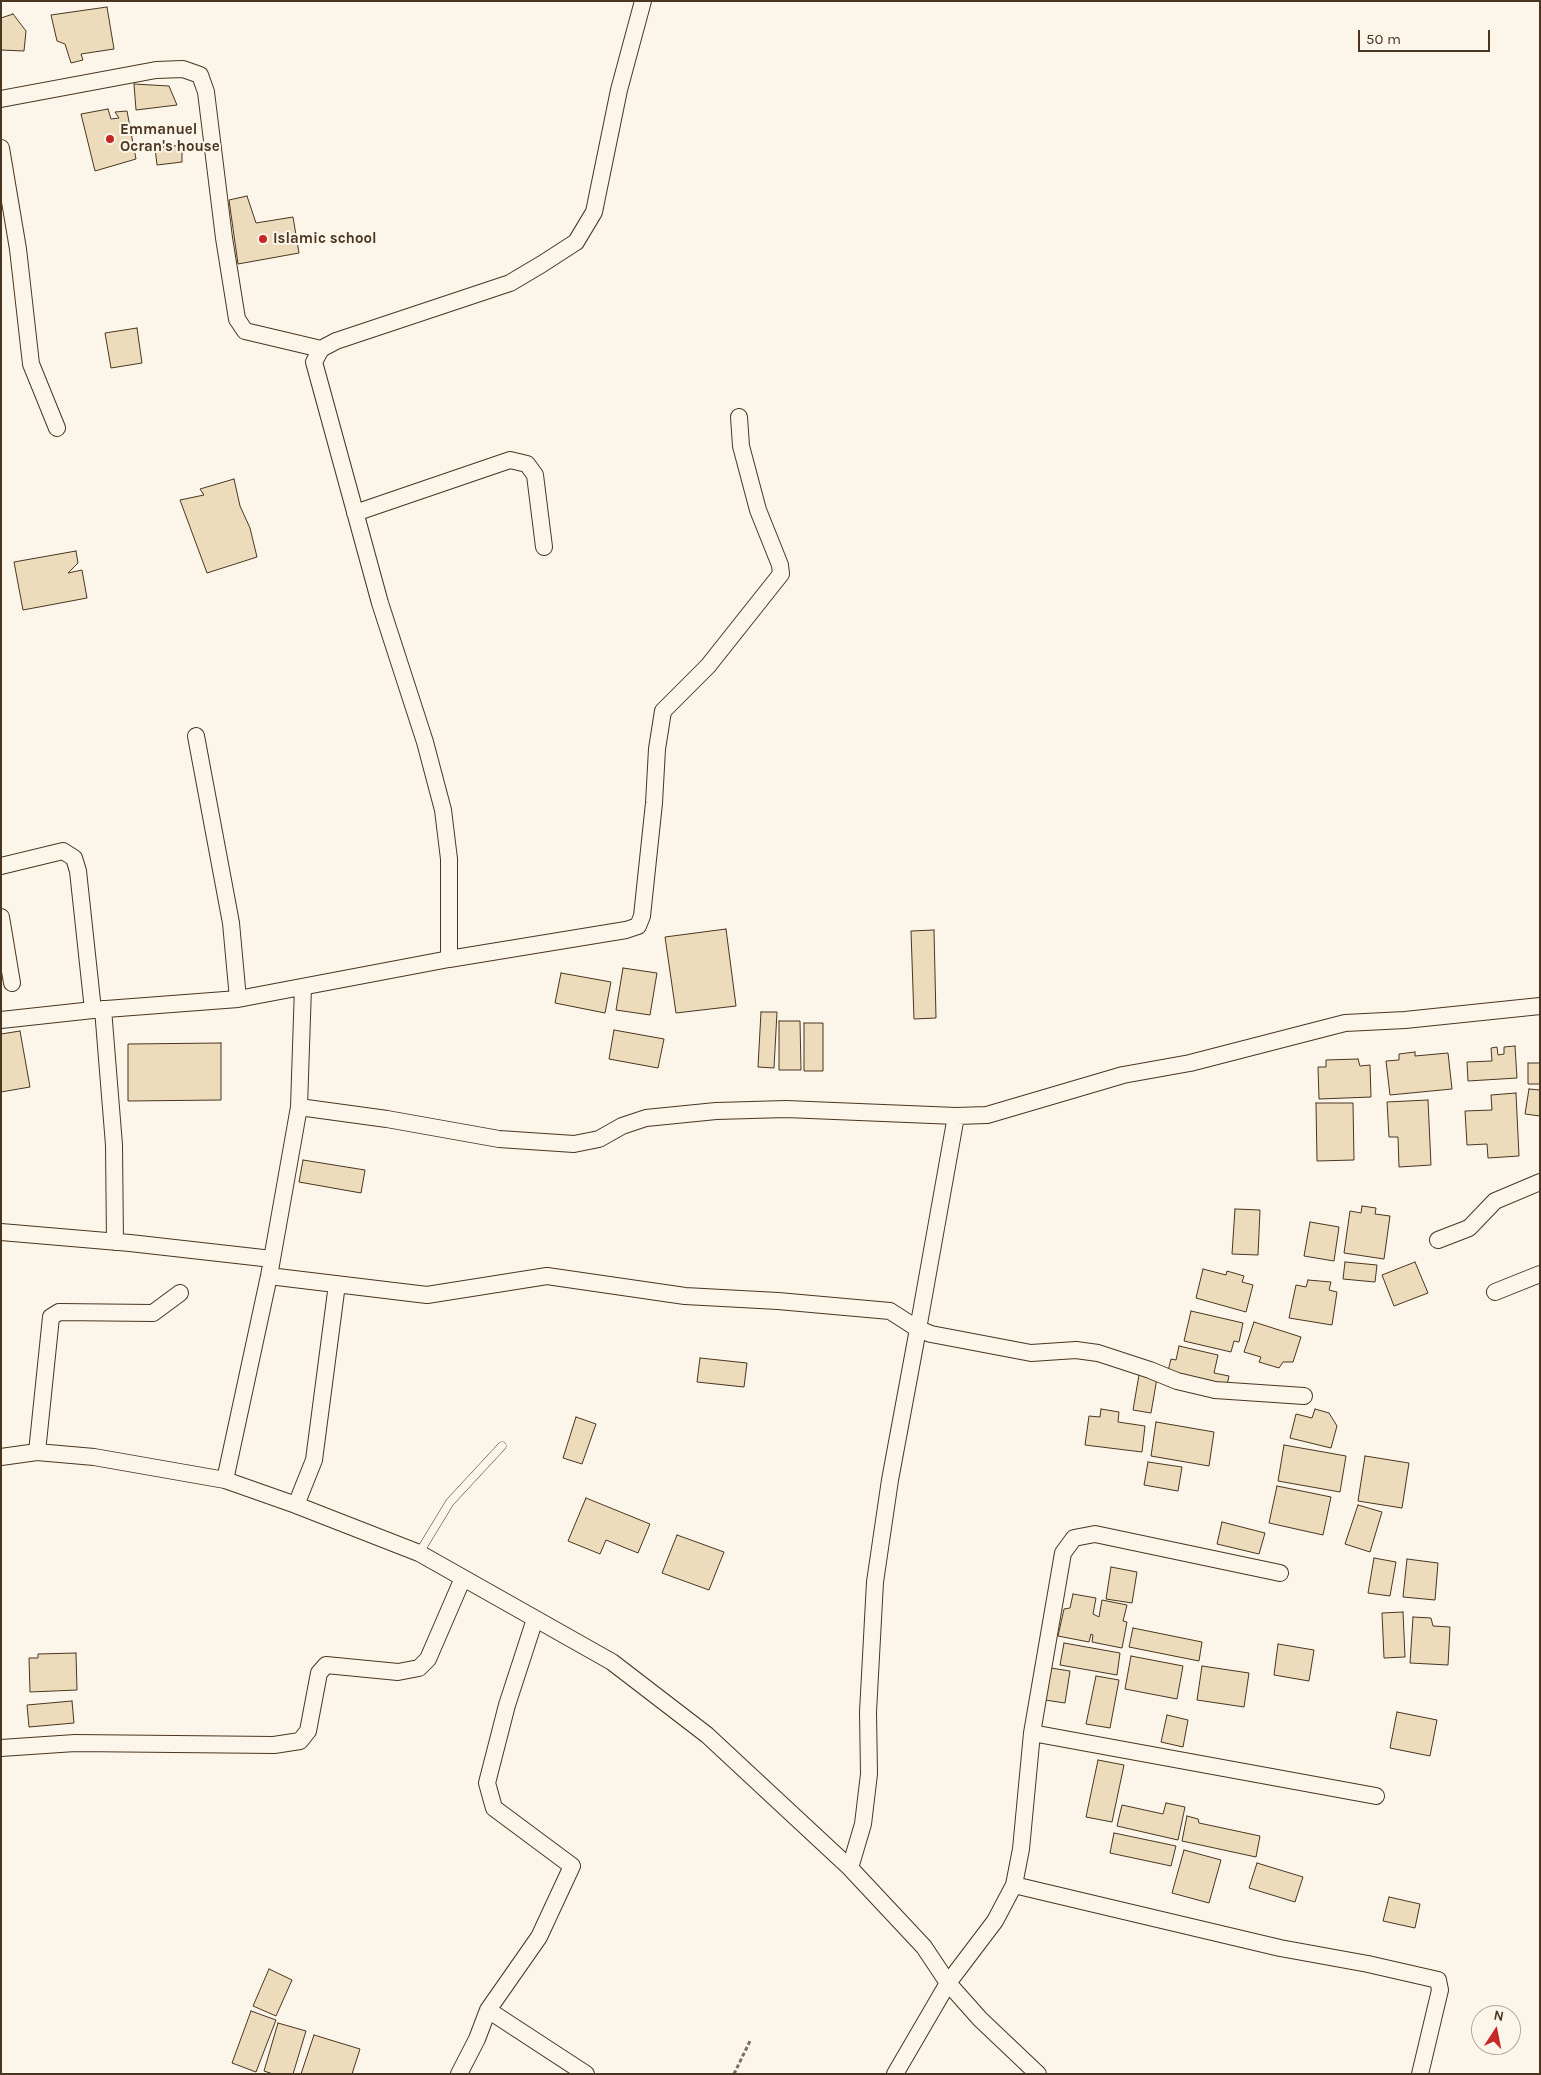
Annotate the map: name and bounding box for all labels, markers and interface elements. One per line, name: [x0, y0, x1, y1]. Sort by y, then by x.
scale bar: [1361, 20, 1494, 52]
text: 50 m: [1366, 30, 1401, 48]
place label: Emmanuel Ocran's house: [120, 121, 220, 156]
marker: Emmanuel Ocran's house: [104, 133, 116, 145]
place label: Islamic school: [273, 230, 376, 248]
marker: Islamic school: [257, 233, 269, 245]
north arrow: [1471, 2005, 1521, 2055]
text: N: [1492, 2006, 1505, 2025]

